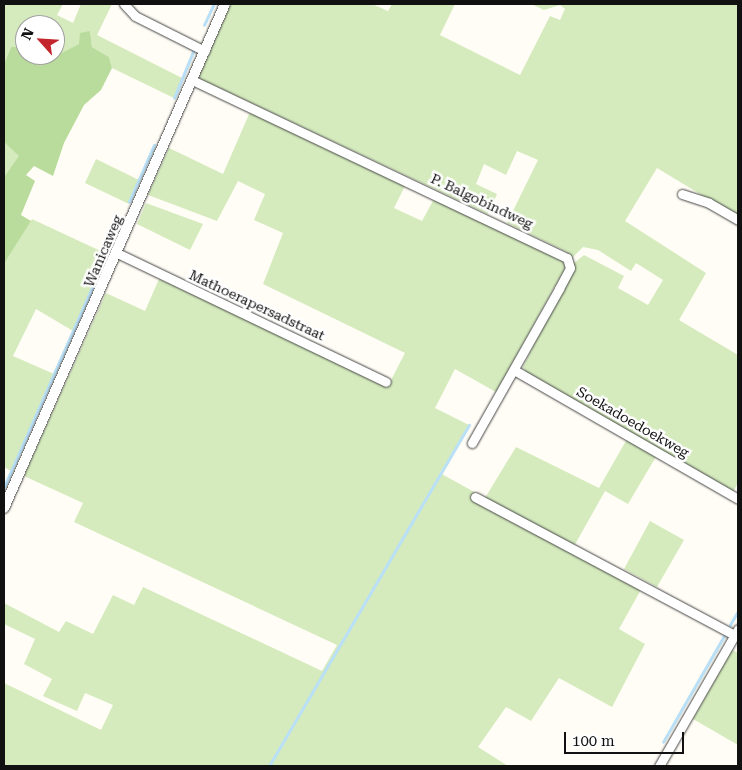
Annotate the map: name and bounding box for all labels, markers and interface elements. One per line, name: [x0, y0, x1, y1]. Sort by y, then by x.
north arrow: [15, 15, 65, 65]
text: N: [18, 26, 37, 42]
street label: P. Balgobindweg: [428, 170, 536, 232]
street label: Wanicaweg: [80, 212, 126, 290]
street label: Mathoerapersadstraat: [187, 266, 327, 344]
street label: Soekadoedoekweg: [574, 383, 692, 461]
scale bar: [567, 722, 687, 754]
text: 100 m: [572, 732, 615, 750]

